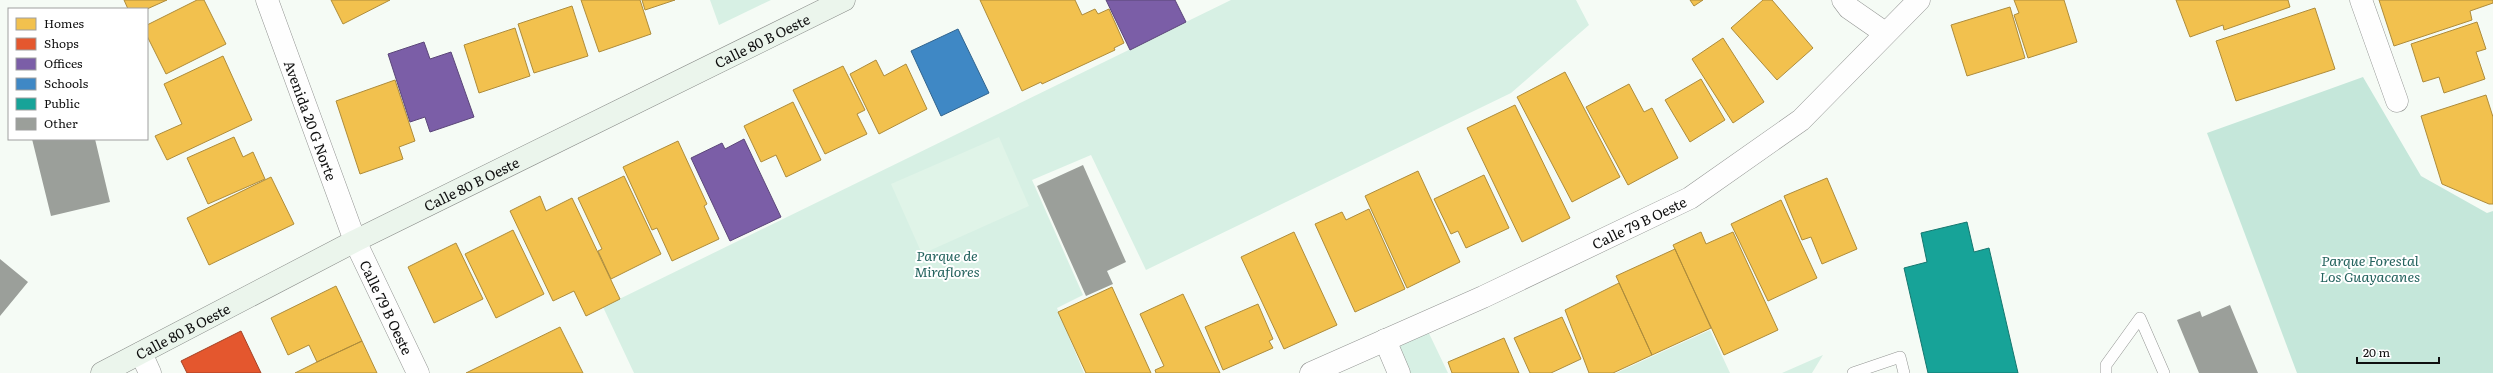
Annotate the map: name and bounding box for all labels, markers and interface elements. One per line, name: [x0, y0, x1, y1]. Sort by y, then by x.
legend: [8, 8, 148, 140]
street label: Calle 80 B Oeste: [711, 8, 813, 72]
text: Homes: [44, 14, 84, 32]
text: Shops: [44, 34, 79, 52]
text: Offices: [44, 54, 83, 72]
street label: Avenida 20 G Norte: [280, 57, 342, 183]
text: Schools: [44, 74, 89, 92]
text: Public: [44, 94, 80, 112]
text: Other: [44, 114, 78, 132]
street label: Calle 80 B Oeste: [420, 152, 522, 216]
street label: Calle 79 B Oeste: [1588, 191, 1690, 254]
park label: Parque de Miraflores: [914, 245, 980, 281]
park label: Parque Forestal Los Guayacanes: [2320, 250, 2420, 286]
street label: Calle 79 B Oeste: [355, 257, 418, 358]
street label: Calle 80 B Oeste: [132, 298, 233, 364]
scale bar: [2357, 339, 2439, 365]
text: 20 m: [2363, 343, 2390, 361]

